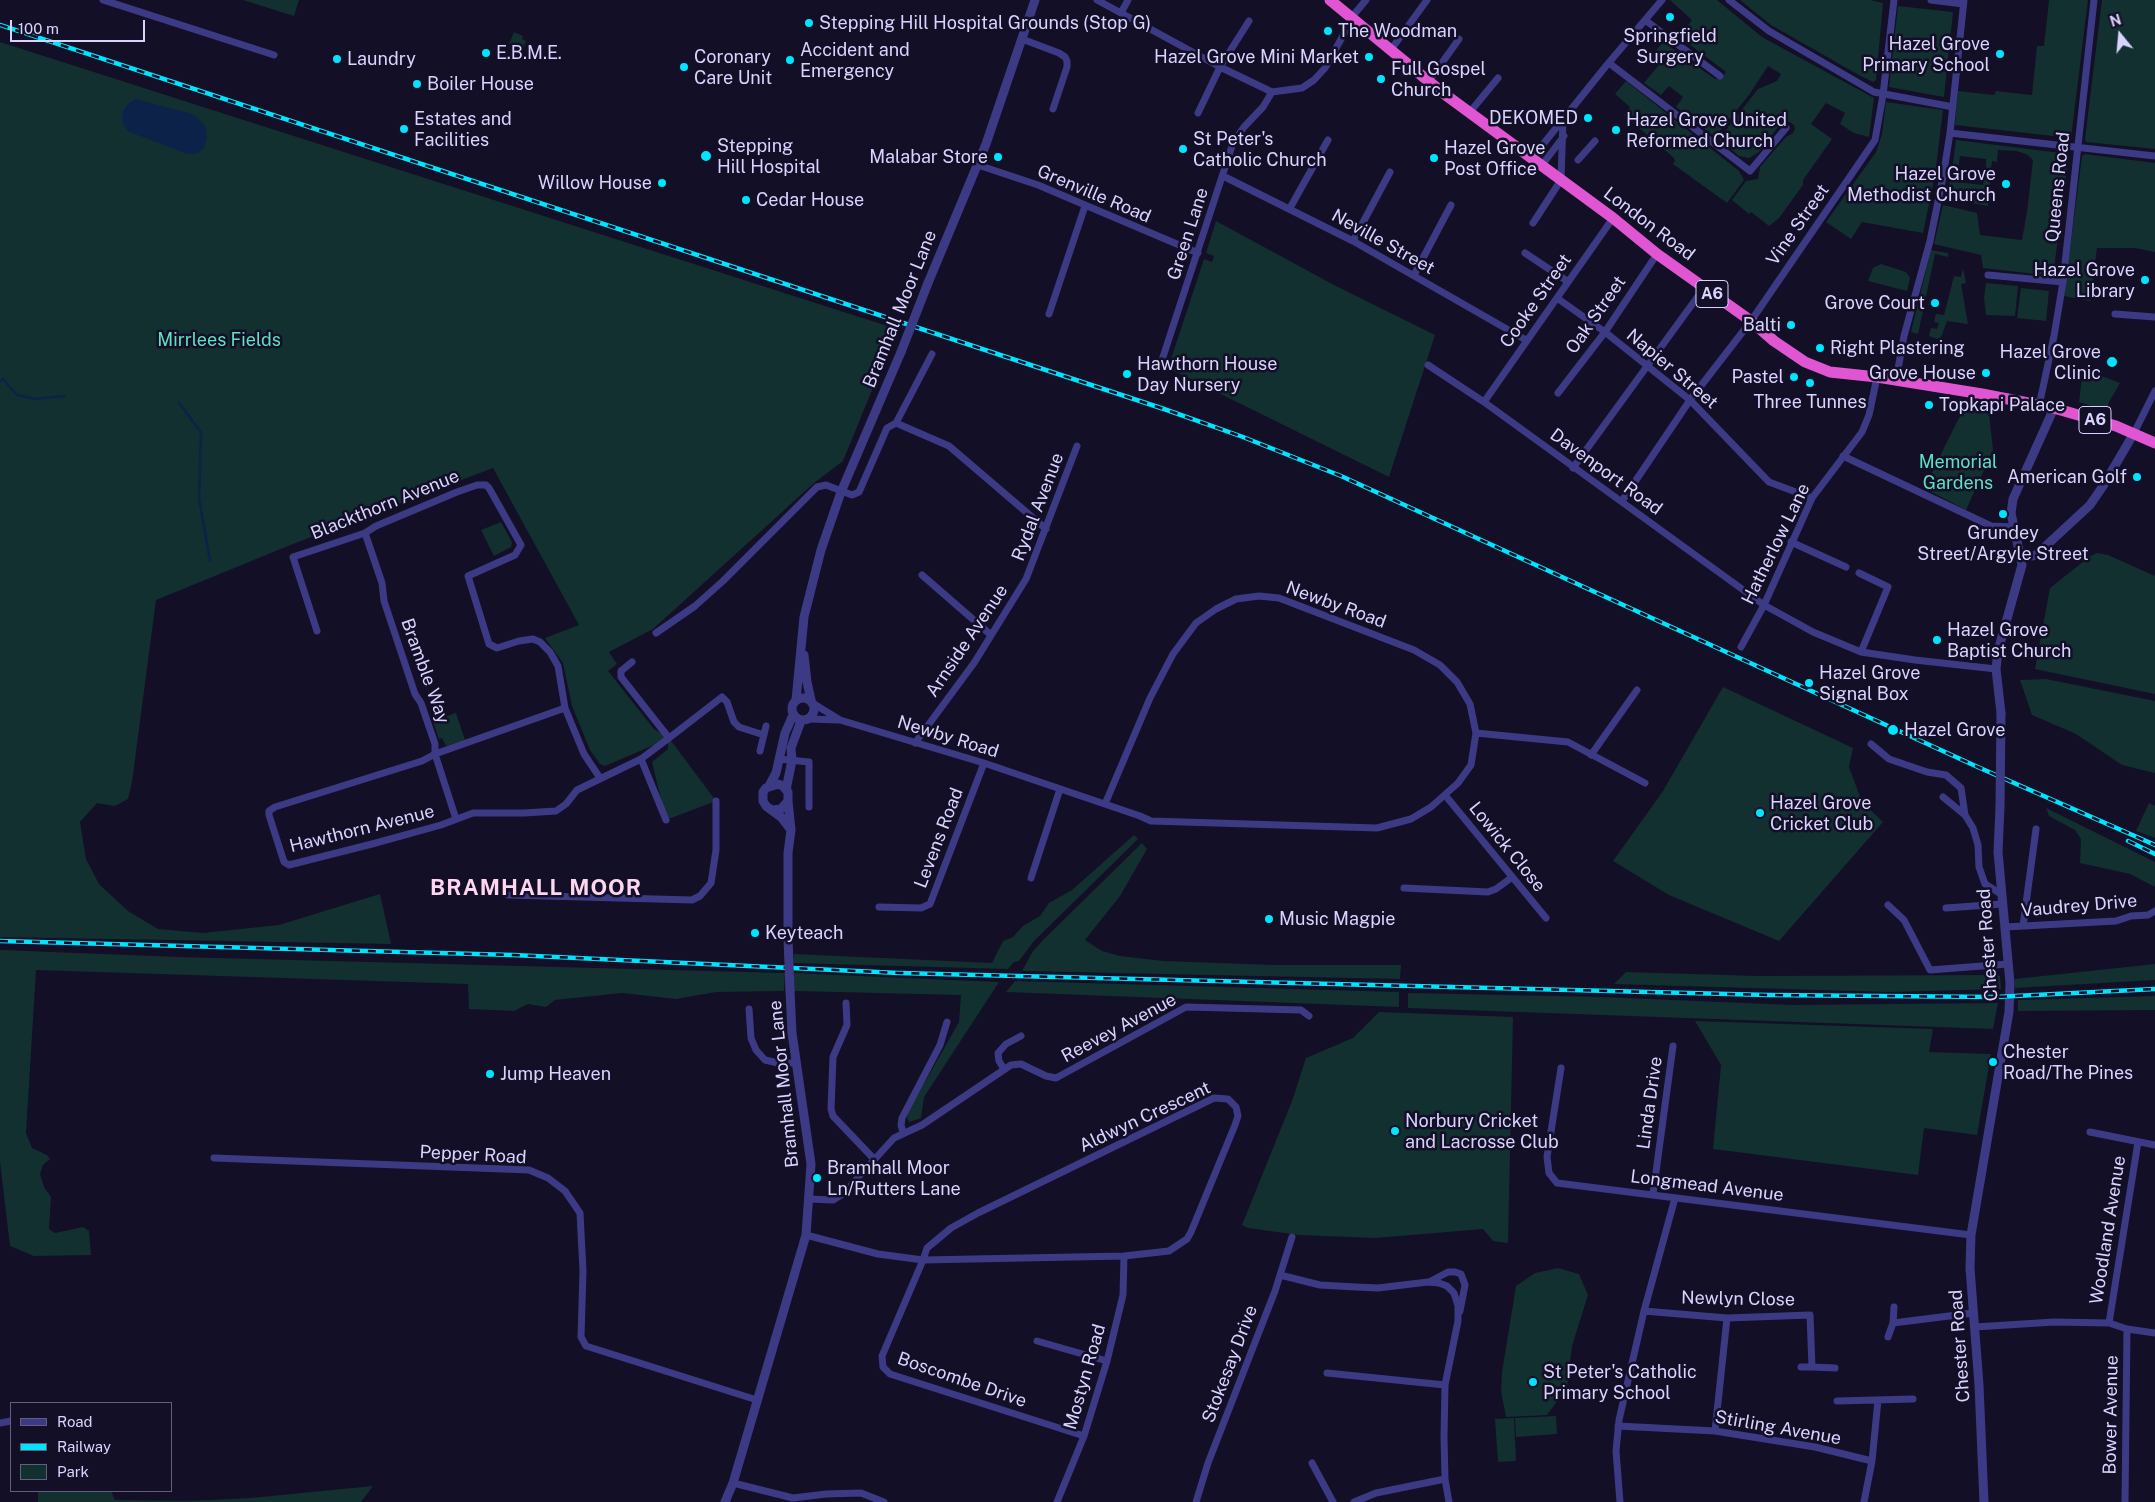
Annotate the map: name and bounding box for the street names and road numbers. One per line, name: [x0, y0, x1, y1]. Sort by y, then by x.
street label: Queens Road: [2041, 131, 2075, 243]
street label: Grenville Road: [1034, 160, 1154, 228]
street label: Vine Street: [1762, 180, 1834, 270]
street label: London Road: [1599, 183, 1699, 265]
street label: Green Lane: [1163, 185, 1213, 283]
street label: Neville Street: [1328, 205, 1438, 279]
street label: Bramhall Moor Lane: [859, 227, 941, 391]
street label: Cooke Street: [1496, 250, 1576, 352]
street label: Oak Street: [1561, 272, 1631, 358]
road number: A6: [1696, 280, 1728, 308]
street label: Napier Street: [1622, 324, 1722, 414]
road number: A6: [2079, 406, 2111, 434]
street label: Davenport Road: [1546, 424, 1666, 520]
street label: Rydal Avenue: [1007, 450, 1069, 564]
street label: Blackthorn Avenue: [308, 465, 462, 545]
street label: Hatherlow Lane: [1737, 480, 1815, 608]
street label: Newby Road: [1283, 577, 1389, 633]
street label: Arnside Avenue: [921, 581, 1013, 701]
street label: Bramble Way: [396, 615, 454, 727]
street label: Newby Road: [895, 711, 1001, 763]
street label: Levens Road: [910, 785, 968, 891]
street label: Lowick Close: [1464, 798, 1550, 896]
street label: Hawthorn Avenue: [287, 801, 437, 857]
street label: Chester Road: [1973, 888, 2003, 1002]
street label: Vaudrey Drive: [2020, 890, 2138, 922]
street label: Reevey Avenue: [1058, 989, 1180, 1067]
street label: Bramhall Moor Lane: [764, 999, 804, 1169]
street label: Linda Drive: [1633, 1055, 1667, 1151]
street label: Aldwyn Crescent: [1076, 1077, 1214, 1157]
street label: Pepper Road: [419, 1141, 527, 1169]
street label: Woodland Avenue: [2086, 1154, 2130, 1306]
street label: Longmead Avenue: [1629, 1166, 1785, 1206]
street label: Newlyn Close: [1681, 1287, 1795, 1311]
street label: Chester Road: [1945, 1289, 1975, 1403]
street label: Stokesay Drive: [1198, 1302, 1262, 1426]
street label: Mostyn Road: [1060, 1322, 1110, 1432]
street label: Boscombe Drive: [895, 1348, 1029, 1412]
street label: Bower Avenue: [2099, 1355, 2123, 1475]
street label: Stirling Avenue: [1713, 1406, 1843, 1450]

